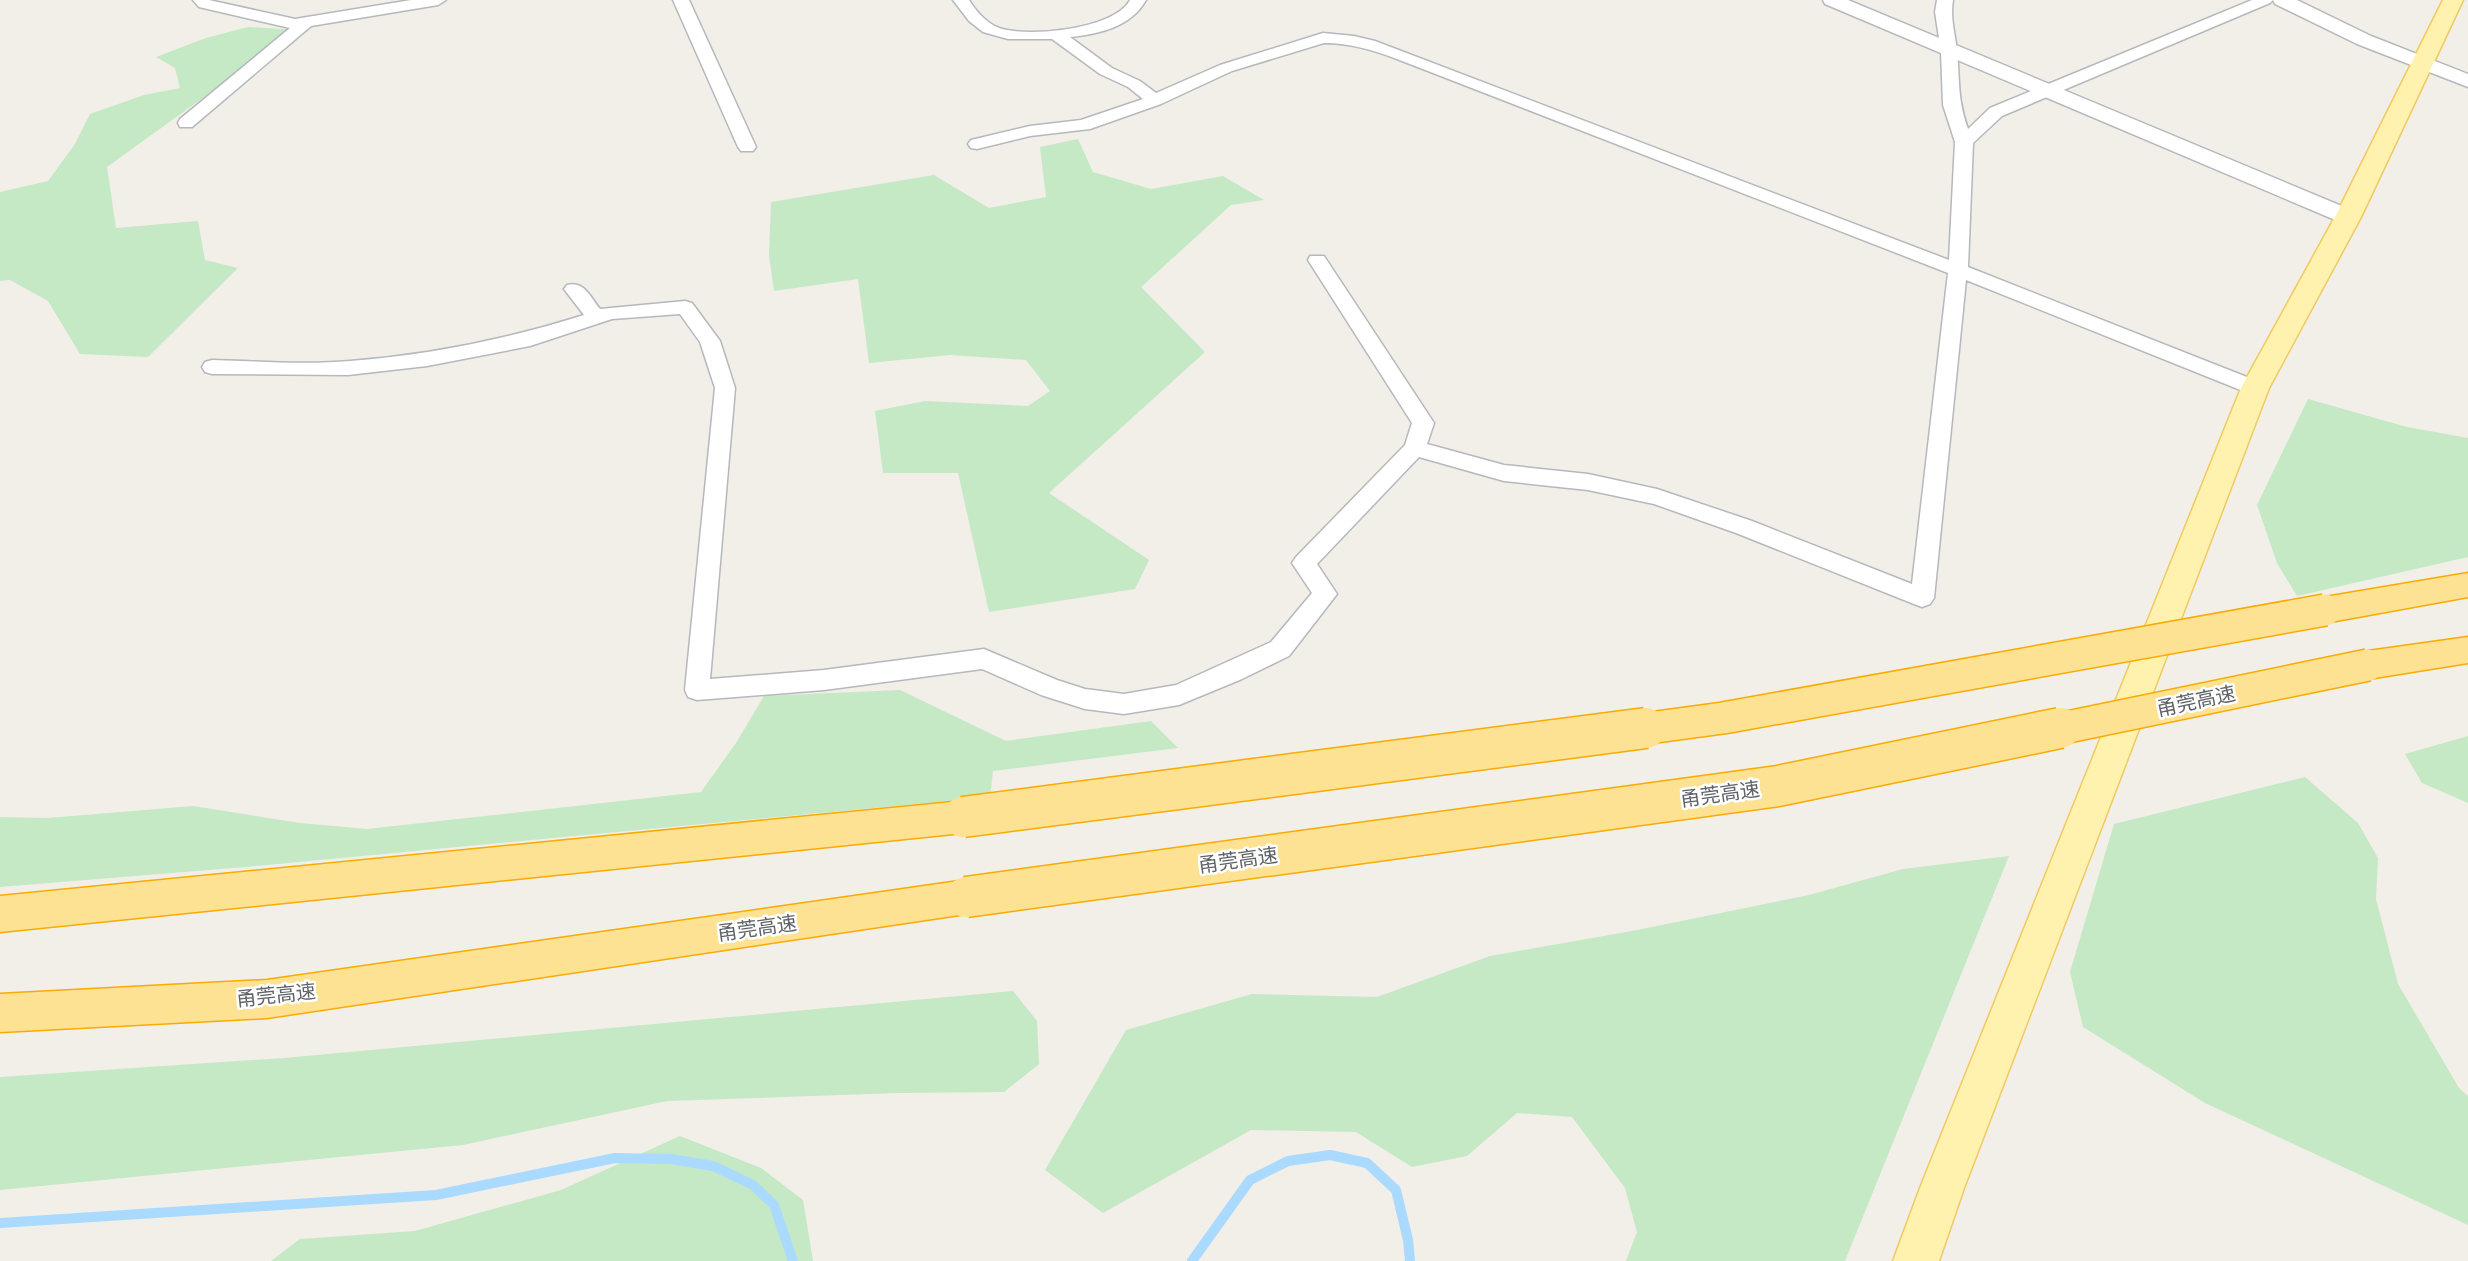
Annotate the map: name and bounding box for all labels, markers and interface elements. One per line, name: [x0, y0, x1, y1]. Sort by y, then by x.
street label: 甬莞高速: [2154, 679, 2238, 722]
street label: 甬莞高速: [1678, 775, 1761, 812]
street label: 甬莞高速: [1196, 841, 1279, 878]
street label: 甬莞高速: [715, 909, 798, 946]
street label: 甬莞高速: [235, 977, 317, 1012]

